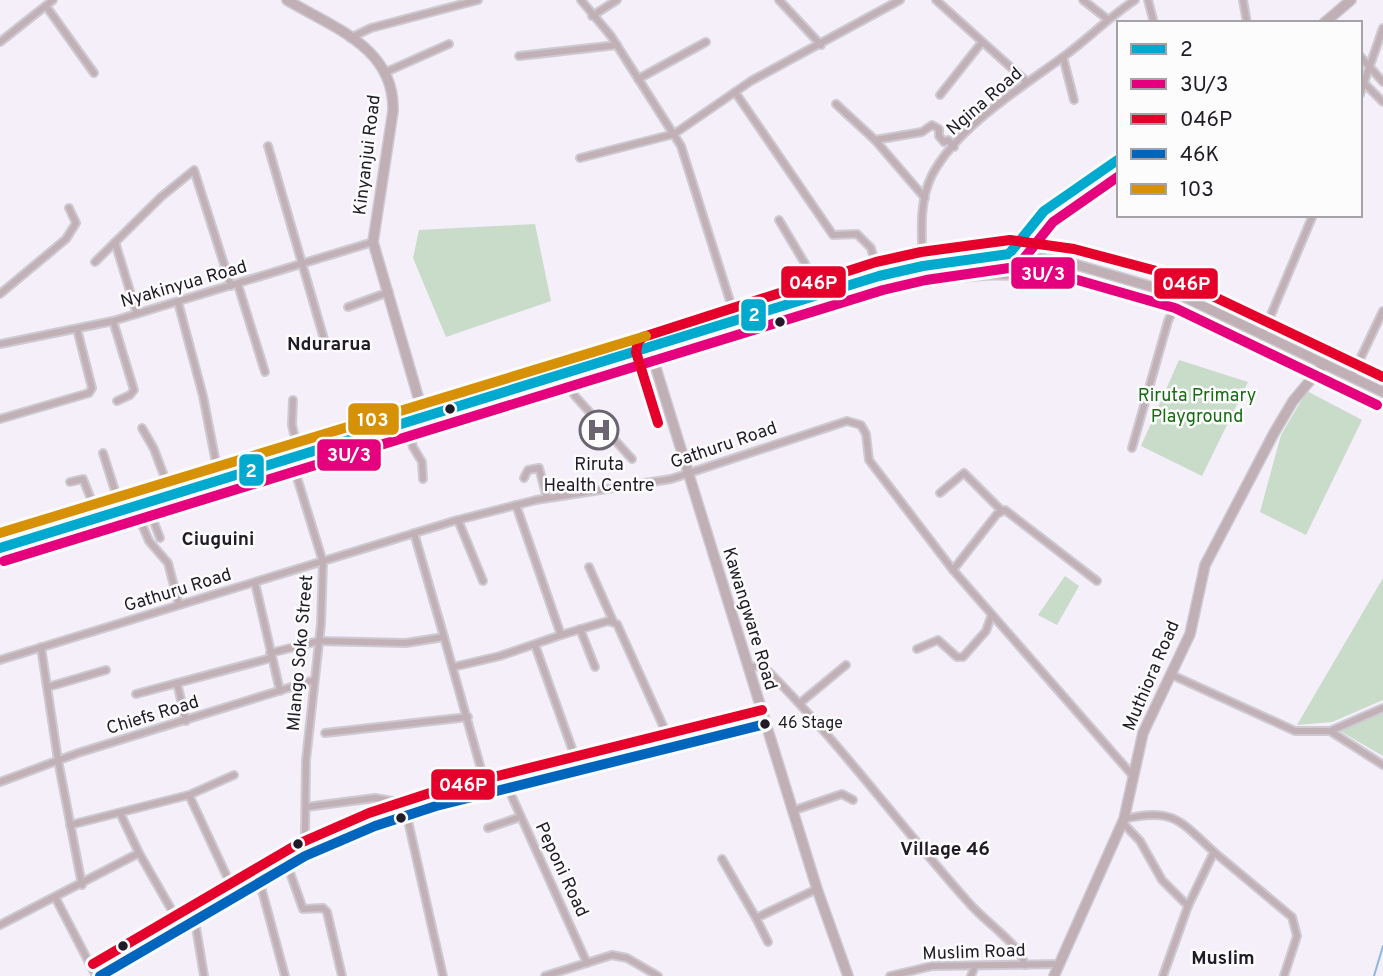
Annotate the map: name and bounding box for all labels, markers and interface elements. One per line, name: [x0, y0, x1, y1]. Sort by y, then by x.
legend: [1117, 21, 1362, 217]
text: 2: [1180, 37, 1193, 64]
street label: Ngina Road: [942, 63, 1028, 141]
text: 3U/3: [1180, 72, 1228, 99]
street label: Kinyanjui Road: [349, 93, 387, 217]
text: 046P: [1180, 107, 1232, 134]
text: 46K: [1180, 142, 1219, 169]
text: 103: [1180, 177, 1214, 204]
street label: Nyakinyua Road: [118, 256, 250, 314]
line badge: 3U/3: [1010, 256, 1076, 290]
text: 3U/3: [1021, 263, 1065, 287]
line badge: 046P: [780, 265, 847, 299]
line badge: 046P: [1153, 267, 1219, 300]
text: 046P: [789, 272, 837, 296]
text: 046P: [1162, 273, 1210, 297]
line badge: 2: [740, 298, 767, 332]
text: 2: [748, 304, 760, 328]
unlabelled marker: [773, 315, 787, 329]
district label: Ndurarua: [287, 333, 371, 357]
park label: Riruta Primary Playground: [1138, 385, 1256, 429]
line badge: 103: [347, 402, 400, 436]
unlabelled marker: [443, 402, 457, 416]
text: 103: [357, 409, 389, 433]
hospital icon: Riruta Health Centre: [578, 409, 620, 451]
street label: Gathuru Road: [668, 417, 780, 475]
line badge: 3U/3: [316, 438, 382, 472]
text: 3U/3: [327, 444, 371, 468]
line badge: 2: [238, 453, 265, 487]
place label: Riruta Health Centre: [543, 454, 655, 498]
text: 2: [245, 460, 257, 484]
district label: Ciuguini: [182, 528, 254, 552]
street label: Kawangware Road: [716, 545, 782, 693]
street label: Gathuru Road: [121, 564, 235, 618]
street label: Mlango Soko Street: [283, 574, 319, 732]
street label: Muthiora Road: [1118, 617, 1186, 735]
street label: Chiefs Road: [104, 691, 202, 741]
place label: 46 Stage: [778, 714, 843, 734]
marker: 46 Stage: [758, 717, 772, 731]
line badge: 046P: [430, 768, 496, 801]
text: 046P: [439, 774, 487, 798]
unlabelled marker: [394, 811, 408, 825]
street label: Peponi Road: [529, 819, 593, 921]
unlabelled marker: [291, 837, 305, 851]
district label: Village 46: [900, 838, 990, 862]
unlabelled marker: [116, 939, 130, 953]
street label: Muslim Road: [922, 940, 1026, 966]
district label: Muslim: [1191, 947, 1255, 971]

